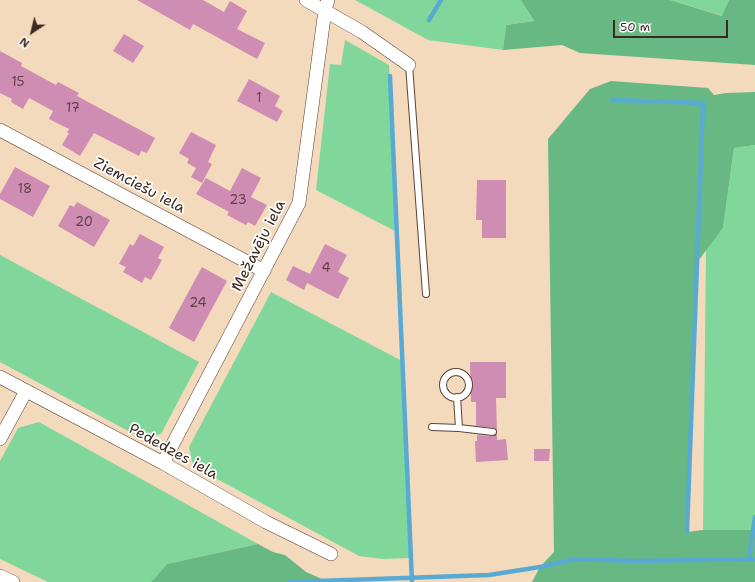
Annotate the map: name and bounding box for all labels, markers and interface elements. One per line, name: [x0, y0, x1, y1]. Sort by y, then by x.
north arrow: [12, 12, 52, 52]
scale bar: [615, 12, 730, 38]
text: 50 m: [620, 19, 650, 35]
text: N: [17, 34, 33, 51]
house number: 15: [11, 75, 25, 91]
house number: 1: [256, 91, 262, 107]
house number: 17: [66, 101, 80, 117]
street label: Ziemciešu iela: [90, 154, 188, 218]
house number: 18: [18, 182, 32, 198]
house number: 23: [229, 193, 247, 209]
street label: Mežavēju iela: [228, 197, 290, 295]
house number: 20: [75, 215, 93, 231]
house number: 4: [321, 261, 331, 277]
house number: 24: [189, 296, 207, 312]
street label: Pededzes iela: [125, 420, 221, 484]

